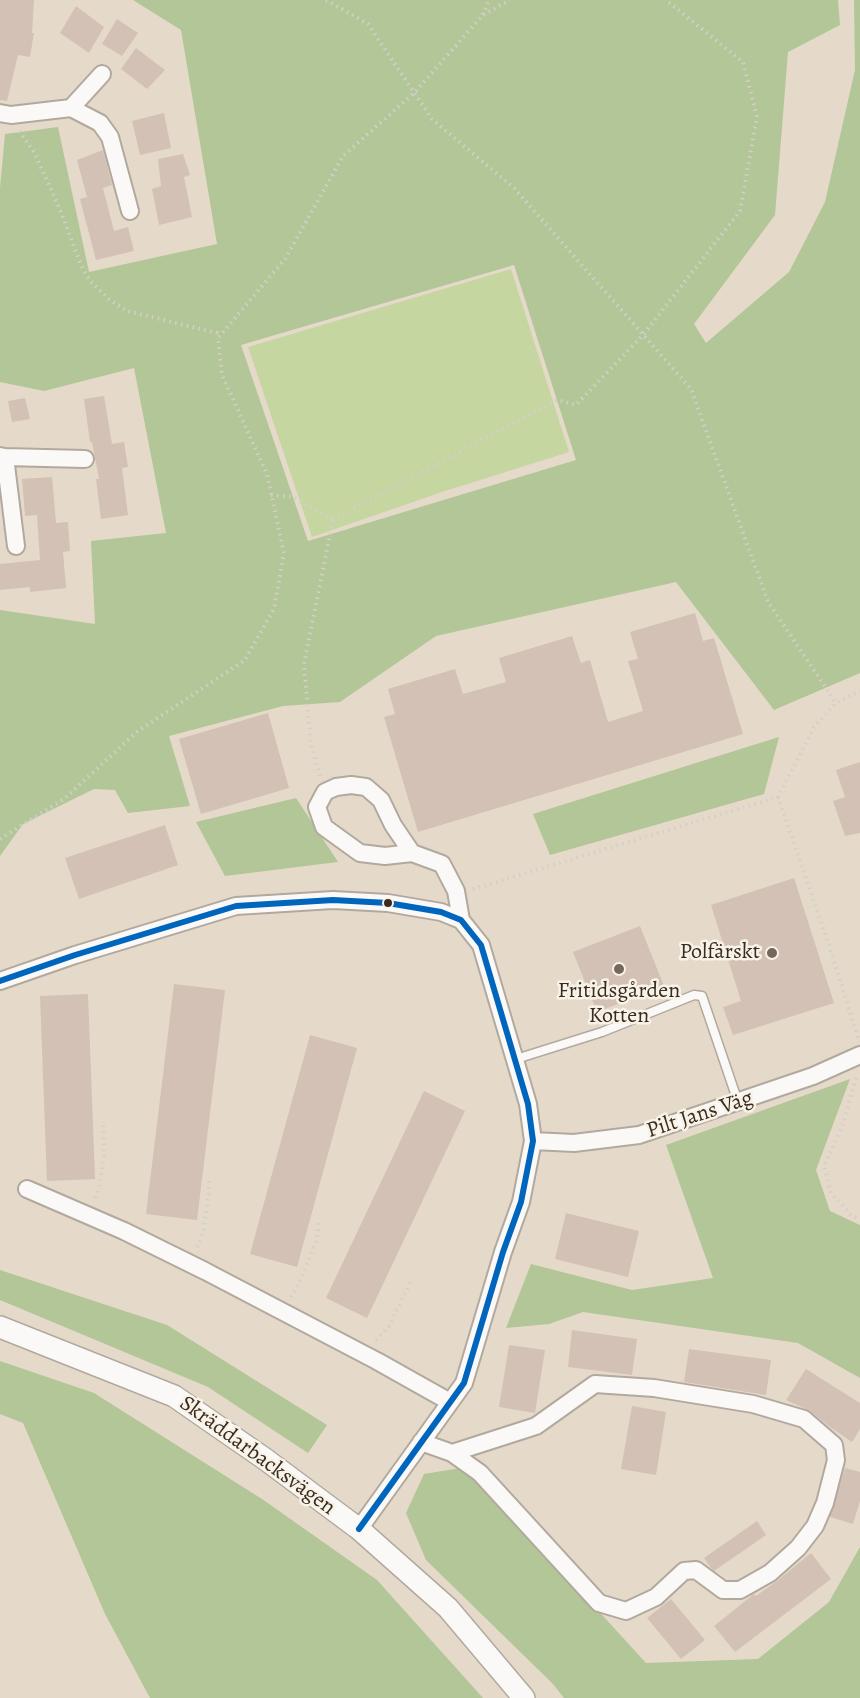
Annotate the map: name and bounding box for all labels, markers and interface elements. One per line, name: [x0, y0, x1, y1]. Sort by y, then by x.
unlabelled marker: [382, 897, 394, 909]
place label: Polfärskt: [680, 940, 760, 966]
marker: Polfärskt: [765, 946, 779, 960]
marker: Fritidsgården Kotten: [612, 962, 626, 976]
place label: Fritidsgården Kotten: [558, 979, 680, 1030]
street label: Pilt Jans Väg: [644, 1085, 756, 1145]
street label: Skräddarbacksvägen: [174, 1391, 340, 1521]

